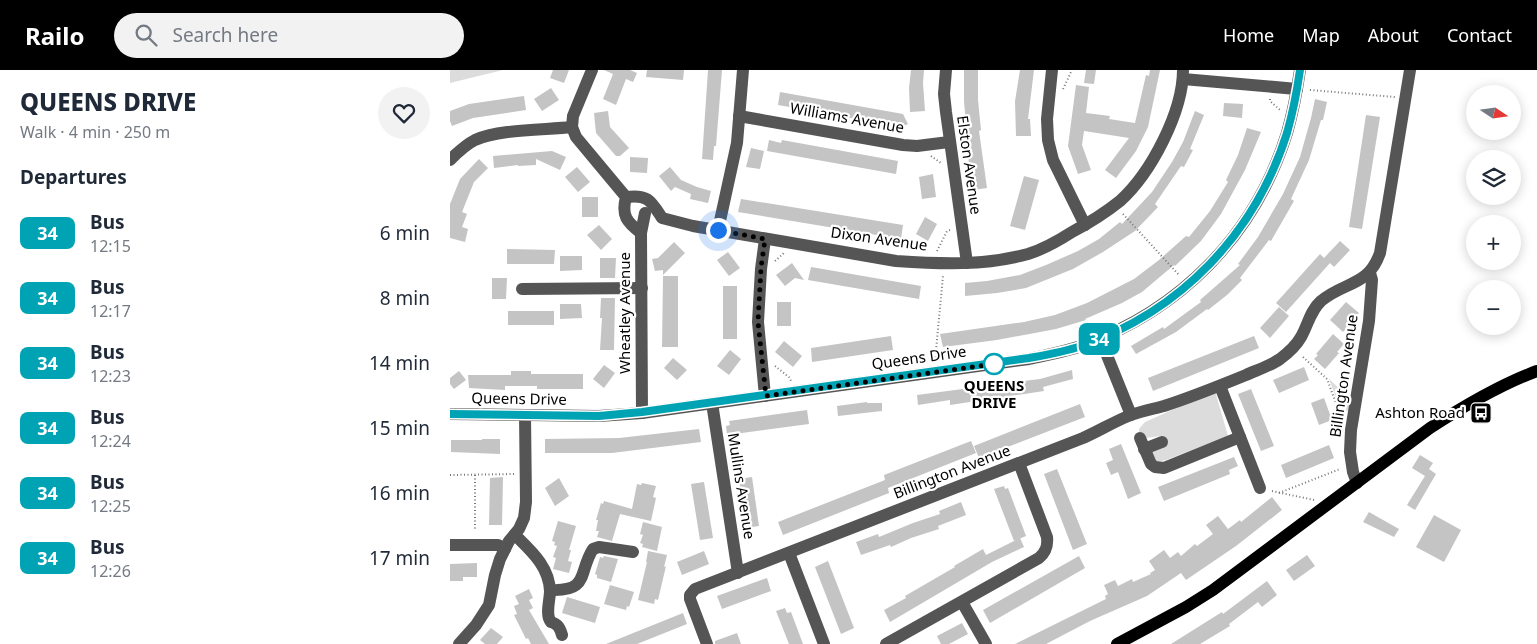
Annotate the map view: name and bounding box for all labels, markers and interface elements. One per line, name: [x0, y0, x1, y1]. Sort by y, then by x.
search box: [114, 13, 464, 58]
text: Railo: [25, 19, 84, 52]
icon: search: [132, 21, 160, 49]
text: Search here: [172, 22, 278, 48]
text: Home: [1223, 23, 1274, 47]
text: Map: [1302, 23, 1340, 47]
text: About: [1368, 23, 1419, 47]
text: Contact: [1447, 23, 1512, 47]
text: QUEENS DRIVE: [20, 85, 196, 118]
north arrow: [1466, 85, 1521, 140]
map controls: [1466, 85, 1521, 335]
button: heart: [378, 87, 430, 139]
street label: Williams Avenue: [789, 97, 906, 137]
street label: Elston Avenue: [953, 114, 987, 216]
text: Walk · 4 min · 250 m: [20, 121, 170, 143]
button: layers: [1466, 150, 1521, 205]
text: Departures: [20, 164, 127, 190]
text: Bus: [90, 209, 125, 235]
button: +: [1466, 215, 1521, 270]
your location: [706, 218, 731, 243]
text: 6 min: [380, 220, 430, 246]
text: 34: [37, 221, 58, 245]
street label: Dixon Avenue: [830, 221, 929, 255]
text: 12:15: [90, 235, 131, 257]
street label: Wheatley Avenue: [614, 252, 634, 374]
text: Bus: [90, 274, 125, 300]
button: −: [1466, 280, 1521, 335]
text: 8 min: [380, 285, 430, 311]
text: 34: [37, 286, 58, 310]
text: 12:17: [90, 300, 131, 322]
street label: Billington Avenue: [1324, 313, 1362, 439]
line badge: 34: [1076, 323, 1122, 355]
text: 34: [1089, 327, 1109, 351]
text: Bus: [90, 339, 125, 365]
street label: Queens Drive: [870, 340, 967, 374]
text: 14 min: [369, 350, 430, 376]
text: 34: [37, 351, 58, 375]
marker: QUEENS DRIVE: [983, 353, 1005, 375]
text: 12:23: [90, 365, 131, 387]
place label: QUEENS DRIVE: [964, 375, 1024, 412]
street label: Queens Drive: [471, 387, 567, 409]
bus stop icon: Ashton Road: [1469, 401, 1493, 425]
place label: Ashton Road: [1375, 402, 1465, 422]
text: Bus: [90, 404, 125, 430]
text: 15 min: [369, 415, 430, 441]
text: 34: [37, 416, 58, 440]
text: 12:24: [90, 430, 131, 452]
street label: Mullins Avenue: [724, 431, 760, 541]
street label: Billington Avenue: [890, 440, 1013, 503]
text: Bus: [90, 469, 125, 495]
text: 16 min: [369, 480, 430, 506]
text: 34: [37, 481, 58, 505]
text: 12:25: [90, 495, 131, 517]
text: Bus: [90, 534, 125, 560]
text: 17 min: [369, 545, 430, 571]
text: 34: [37, 546, 58, 570]
text: 12:26: [90, 560, 131, 582]

